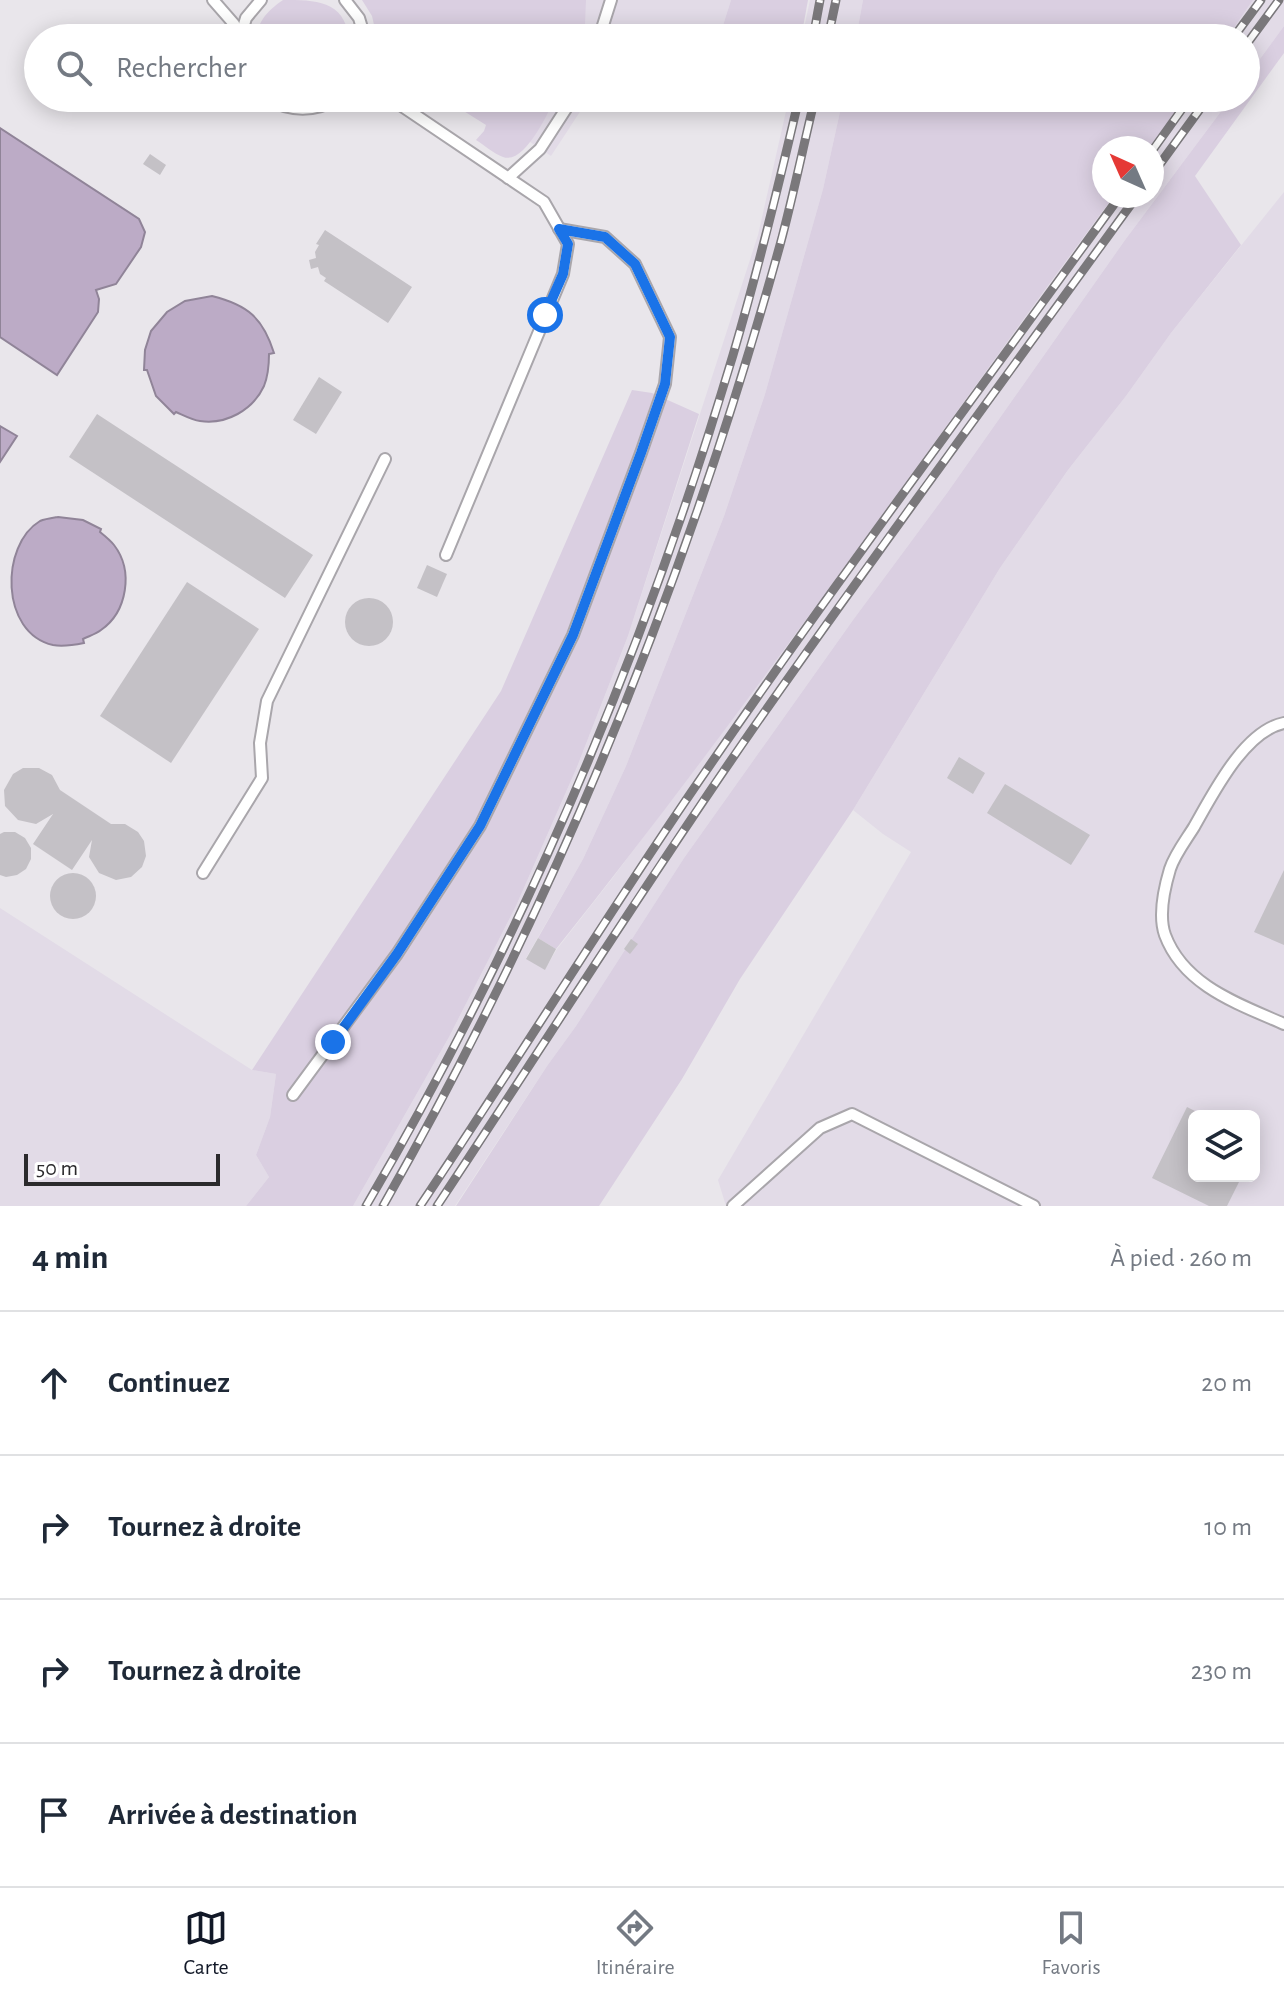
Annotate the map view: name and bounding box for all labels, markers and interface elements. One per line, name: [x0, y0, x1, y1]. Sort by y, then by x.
search box: [24, 24, 1260, 112]
icon: search: [52, 46, 96, 90]
text: Rechercher: [116, 53, 247, 83]
north arrow: [1092, 136, 1164, 208]
route start: [527, 297, 563, 333]
route end: [315, 1024, 351, 1060]
map controls: [1188, 1110, 1260, 1182]
button: layers: [1188, 1110, 1260, 1182]
scale bar: [24, 1150, 220, 1186]
text: 50 m: [36, 1157, 78, 1179]
text: 4 min: [32, 1241, 109, 1275]
text: À pied · 260 m: [1110, 1245, 1252, 1271]
icon: ahead: [32, 1361, 76, 1405]
text: Continuez: [108, 1368, 230, 1398]
text: 20 m: [1201, 1370, 1252, 1396]
icon: right: [32, 1505, 76, 1549]
text: Tournez à droite: [108, 1512, 301, 1542]
text: 10 m: [1204, 1514, 1252, 1540]
icon: right: [32, 1649, 76, 1693]
text: Tournez à droite: [108, 1656, 301, 1686]
text: 230 m: [1191, 1658, 1252, 1684]
icon: arrive: [32, 1793, 76, 1837]
text: Arrivée à destination: [108, 1800, 358, 1830]
tab: Carte: [183, 1906, 229, 1980]
tab: Itinéraire: [596, 1906, 675, 1980]
tab: Favoris: [1042, 1906, 1101, 1980]

